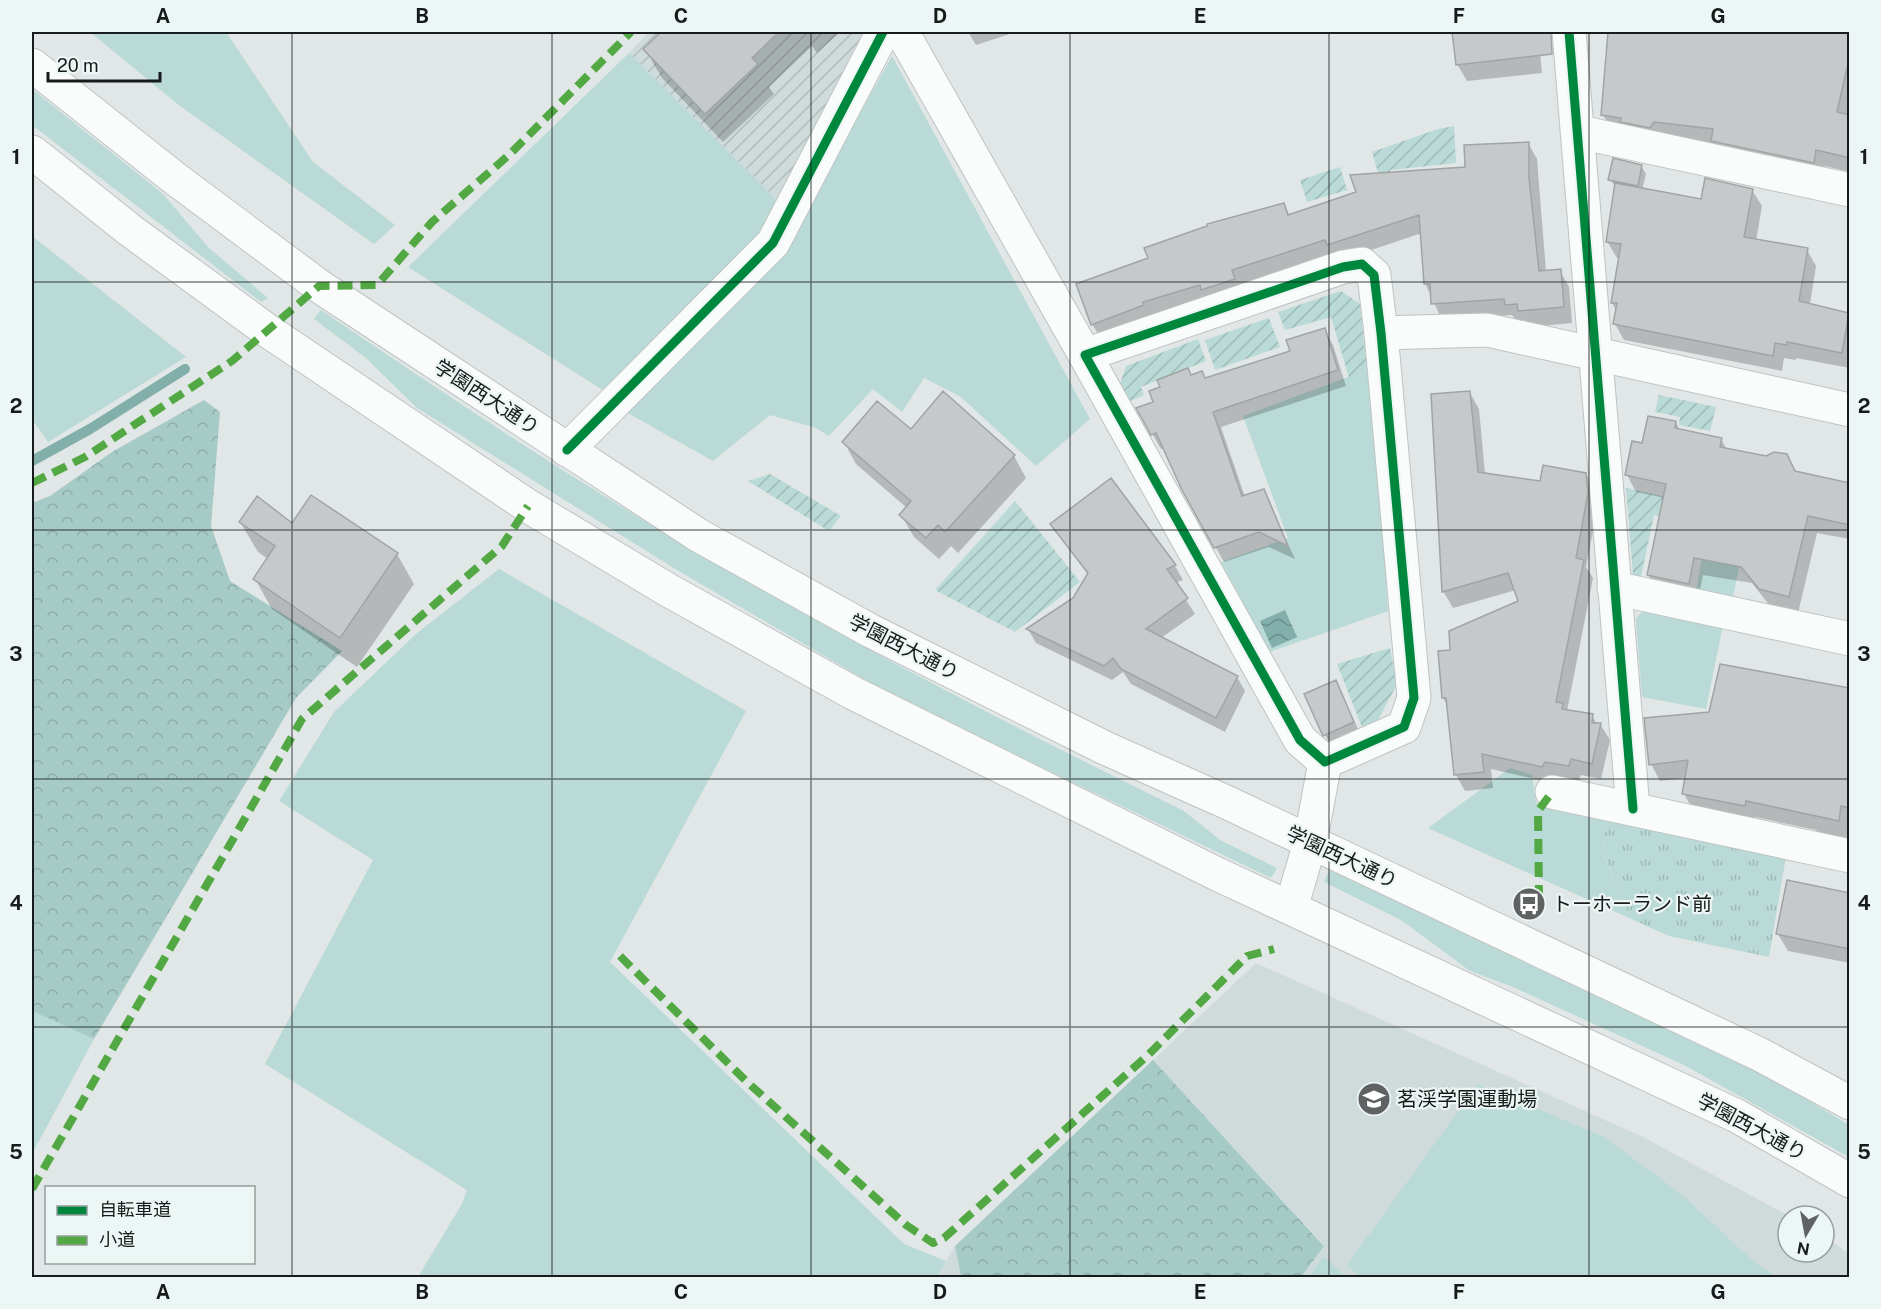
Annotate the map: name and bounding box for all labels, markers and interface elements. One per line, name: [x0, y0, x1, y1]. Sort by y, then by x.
text: A: [156, 4, 170, 28]
text: B: [415, 4, 429, 28]
text: C: [674, 4, 688, 28]
text: D: [933, 4, 947, 28]
text: E: [1194, 4, 1206, 28]
text: F: [1453, 4, 1465, 28]
text: G: [1710, 4, 1726, 28]
scale bar: [48, 45, 160, 83]
text: 20 m: [57, 55, 99, 76]
text: 1: [12, 145, 20, 169]
text: 1: [1860, 145, 1868, 169]
street label: 学園西大通り: [430, 354, 544, 440]
text: 2: [10, 394, 22, 418]
text: 2: [1858, 394, 1870, 418]
street label: 学園西大通り: [845, 609, 963, 685]
text: 3: [9, 642, 23, 666]
text: 3: [1857, 642, 1871, 666]
street label: 学園西大通り: [1283, 821, 1401, 893]
bus stop icon: トーホーランド前: [1511, 886, 1547, 922]
text: 4: [9, 891, 23, 915]
text: 4: [1857, 891, 1871, 915]
place label: トーホーランド前: [1552, 892, 1712, 916]
school or university icon: 茗渓学園運動場: [1356, 1081, 1392, 1117]
place label: 茗渓学園運動場: [1397, 1087, 1537, 1111]
street label: 学園西大通り: [1693, 1088, 1811, 1166]
text: 5: [9, 1140, 23, 1164]
text: 5: [1857, 1140, 1871, 1164]
legend: [45, 1186, 255, 1264]
text: 自転車道: [99, 1199, 171, 1220]
north arrow: [1776, 1204, 1836, 1264]
text: 小道: [99, 1229, 135, 1250]
text: N: [1796, 1238, 1811, 1259]
text: A: [156, 1280, 170, 1304]
text: B: [415, 1280, 429, 1304]
text: C: [674, 1280, 688, 1304]
text: D: [933, 1280, 947, 1304]
text: E: [1194, 1280, 1206, 1304]
text: F: [1453, 1280, 1465, 1304]
text: G: [1710, 1280, 1726, 1304]

